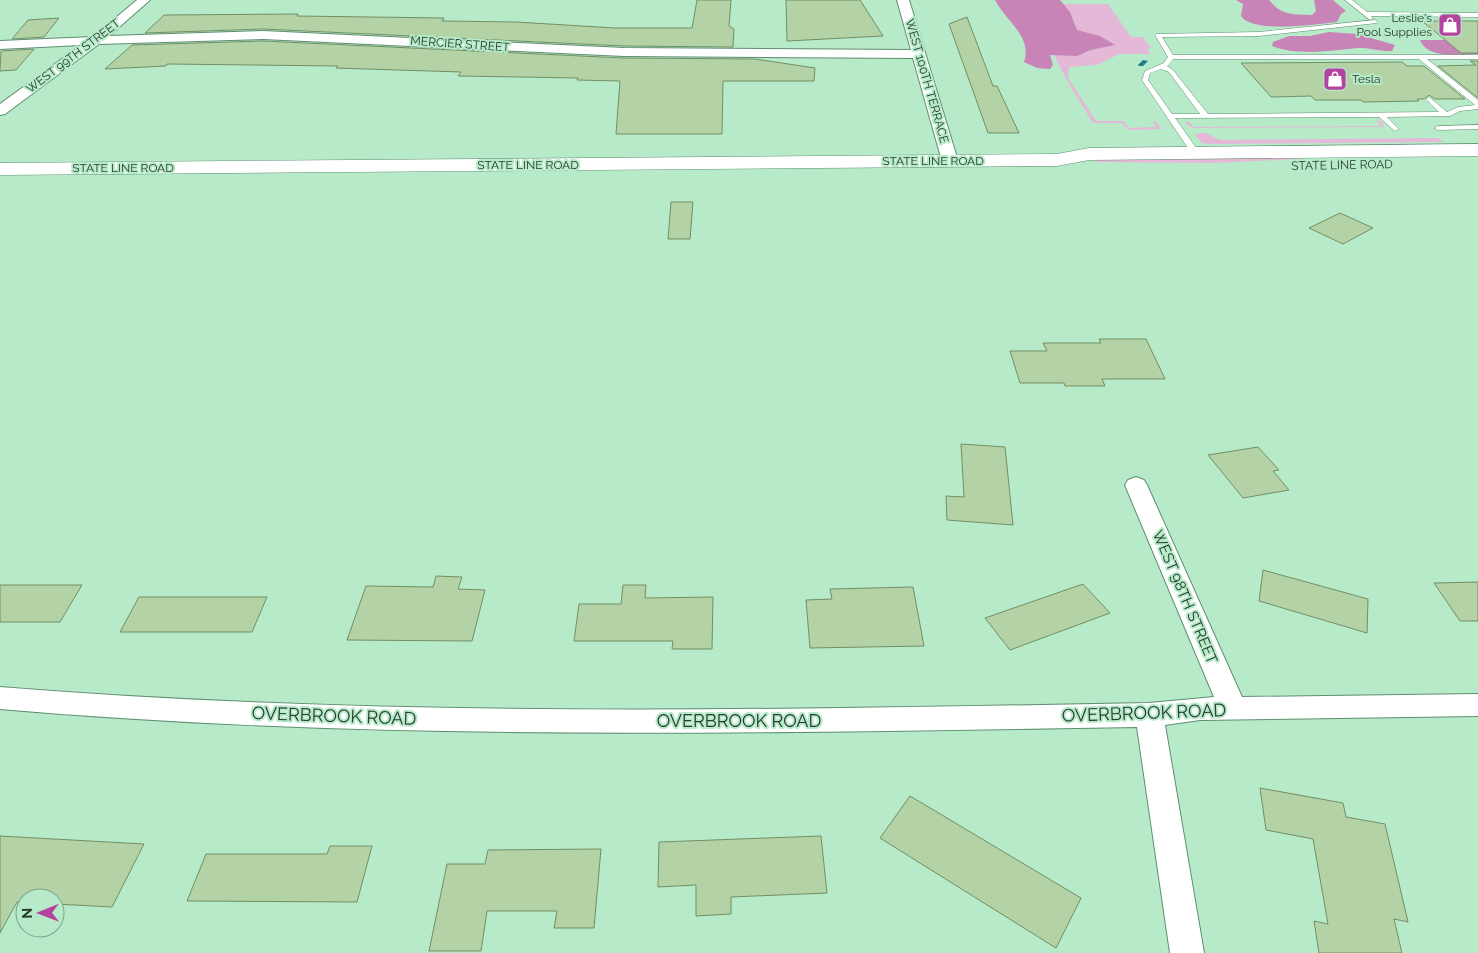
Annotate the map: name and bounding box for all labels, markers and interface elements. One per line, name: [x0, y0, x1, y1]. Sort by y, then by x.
place label: Leslie's Pool Supplies: [1356, 11, 1432, 39]
shop icon: Leslie's Pool Supplies: [1437, 12, 1463, 38]
street label: WEST 99TH STREET: [23, 16, 123, 96]
street label: WEST 100TH TERRACE: [903, 17, 951, 145]
street label: MERCIER STREET: [410, 34, 511, 54]
shop icon: Tesla: [1322, 66, 1348, 92]
place label: Tesla: [1352, 72, 1381, 86]
street label: STATE LINE ROAD: [882, 154, 984, 168]
street label: STATE LINE ROAD: [1291, 157, 1393, 173]
street label: STATE LINE ROAD: [477, 158, 579, 172]
street label: STATE LINE ROAD: [72, 161, 174, 175]
street label: WEST 98TH STREET: [1149, 527, 1221, 667]
street label: OVERBROOK ROAD: [1061, 699, 1227, 726]
street label: OVERBROOK ROAD: [251, 702, 417, 729]
street label: OVERBROOK ROAD: [657, 710, 821, 731]
north arrow: [15, 888, 65, 938]
text: N: [19, 908, 35, 919]

